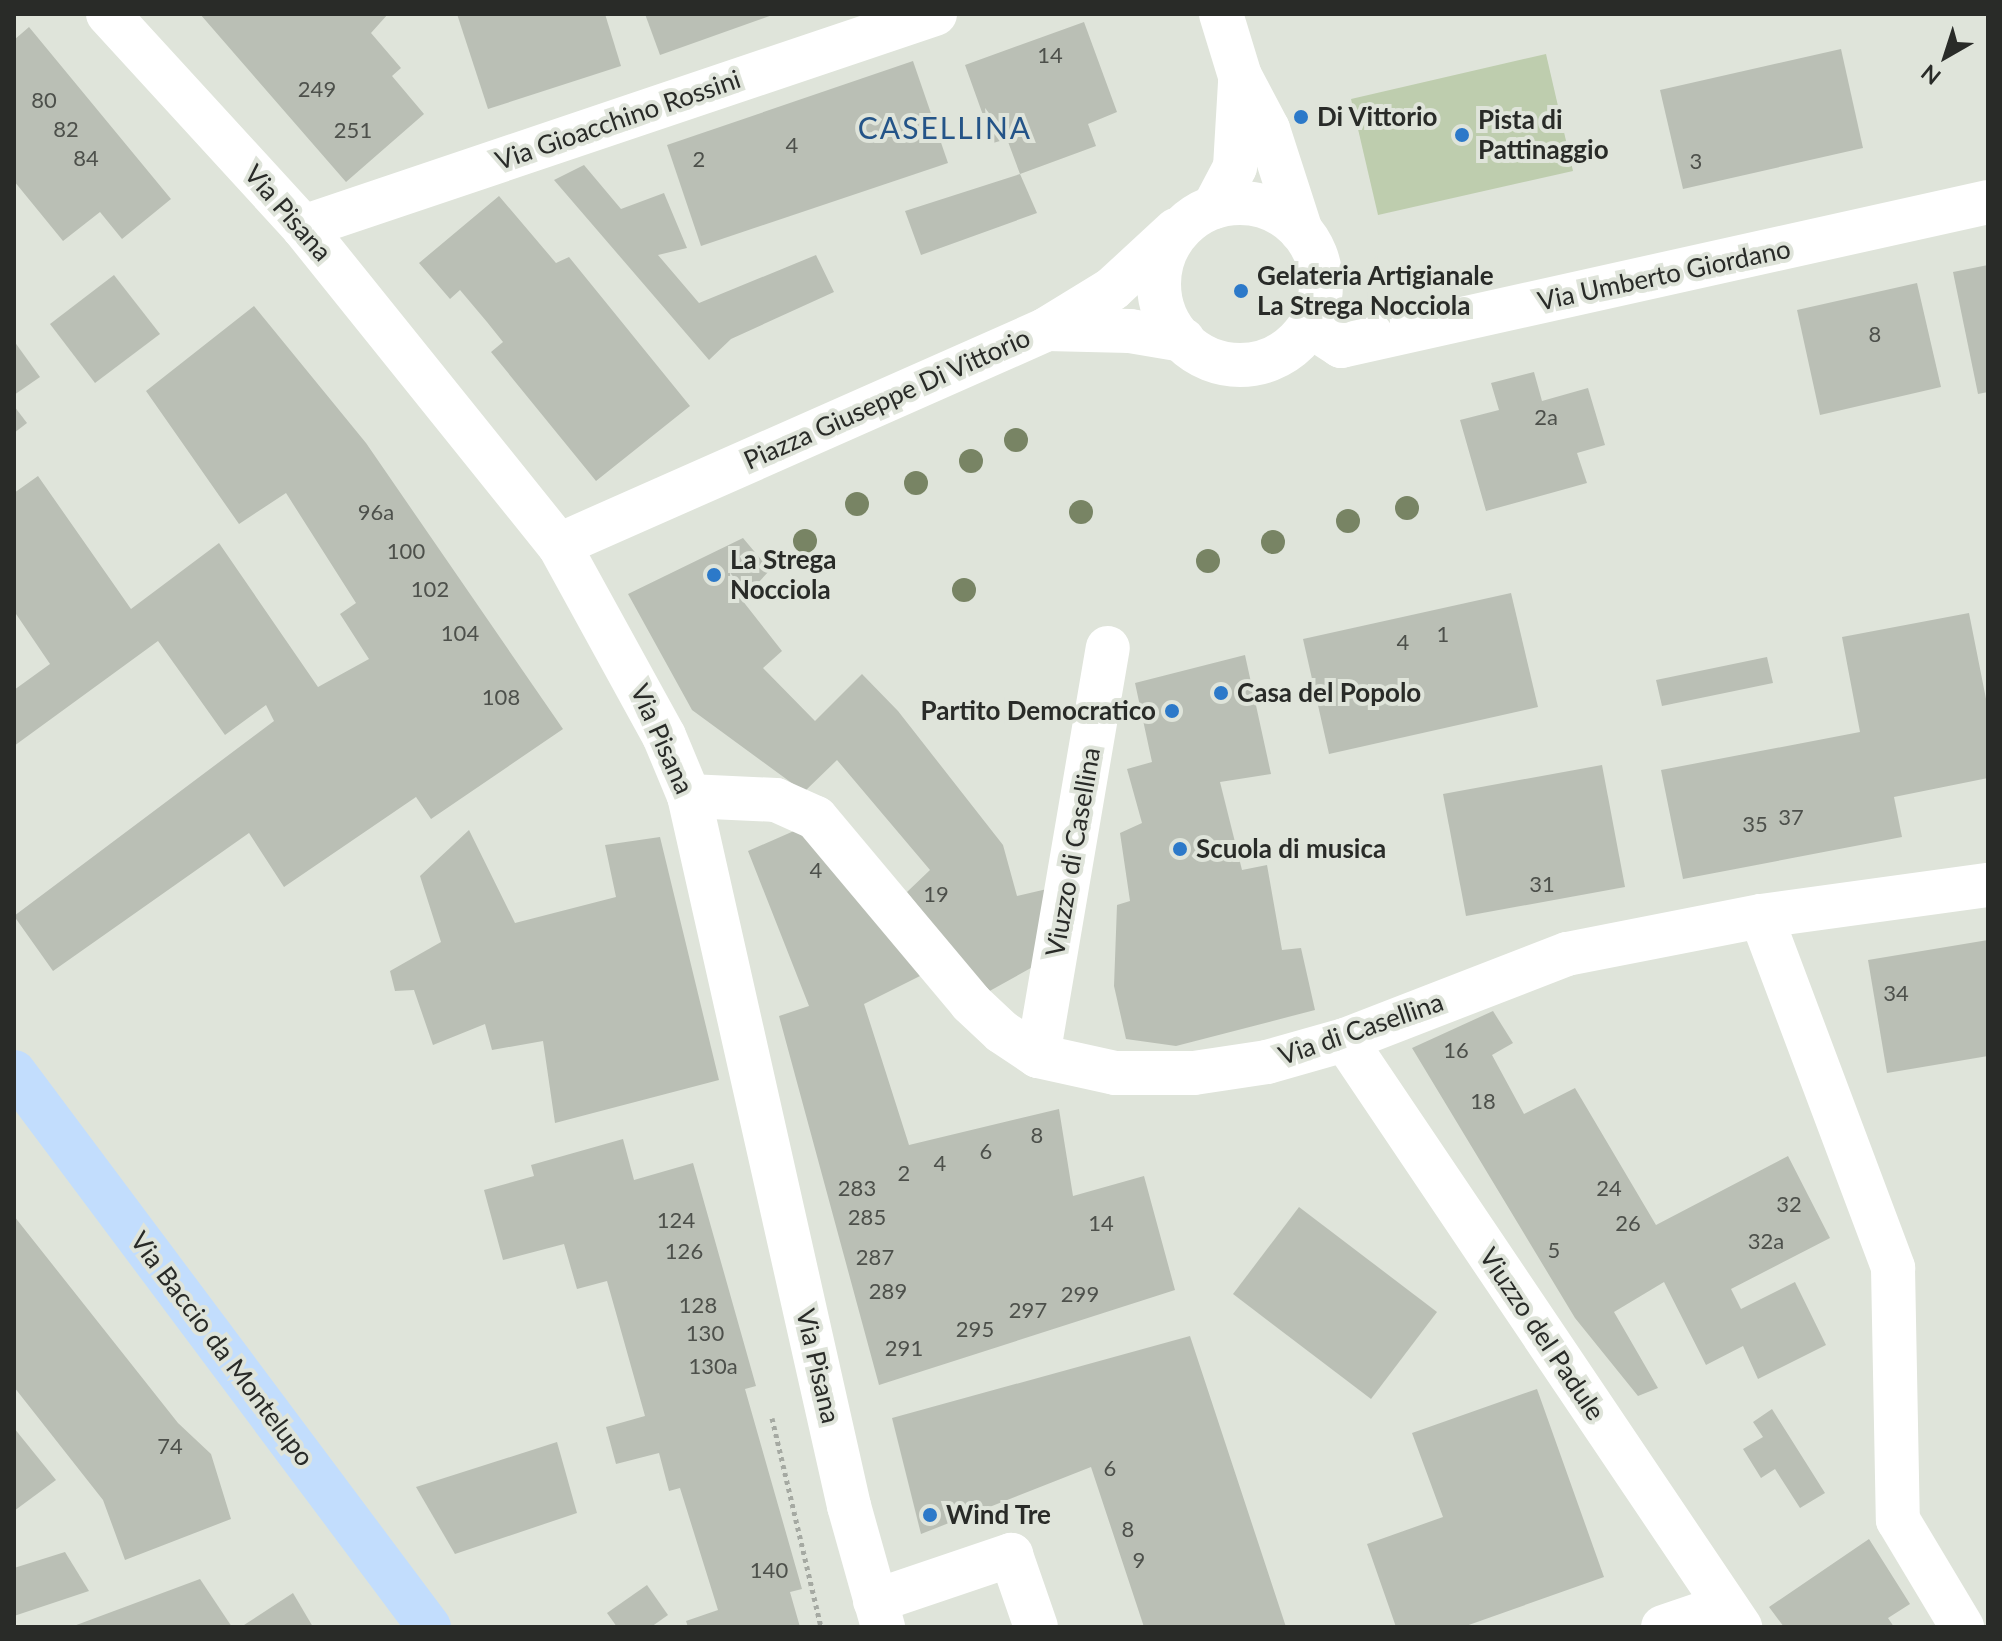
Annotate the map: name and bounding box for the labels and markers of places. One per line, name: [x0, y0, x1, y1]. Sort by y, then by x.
place label: Di Vittorio: [1317, 101, 1438, 133]
place label: Pista di Pattinaggio: [1478, 104, 1609, 166]
marker: Di Vittorio: [1292, 108, 1310, 126]
marker: Pista di Pattinaggio: [1453, 126, 1471, 144]
place label: Gelateria Artigianale La Strega Nocciola: [1257, 260, 1495, 322]
marker: Gelateria Artigianale La Strega Nocciola: [1232, 282, 1250, 300]
place label: La Strega Nocciola: [730, 544, 837, 606]
marker: La Strega Nocciola: [705, 566, 723, 584]
place label: Casa del Popolo: [1237, 677, 1421, 709]
marker: Casa del Popolo: [1212, 684, 1230, 702]
place label: Partito Democratico: [921, 695, 1156, 727]
marker: Partito Democratico: [1163, 702, 1181, 720]
place label: Scuola di musica: [1196, 833, 1386, 865]
marker: Scuola di musica: [1171, 840, 1189, 858]
place label: Wind Tre: [946, 1499, 1052, 1531]
marker: Wind Tre: [921, 1506, 939, 1524]

